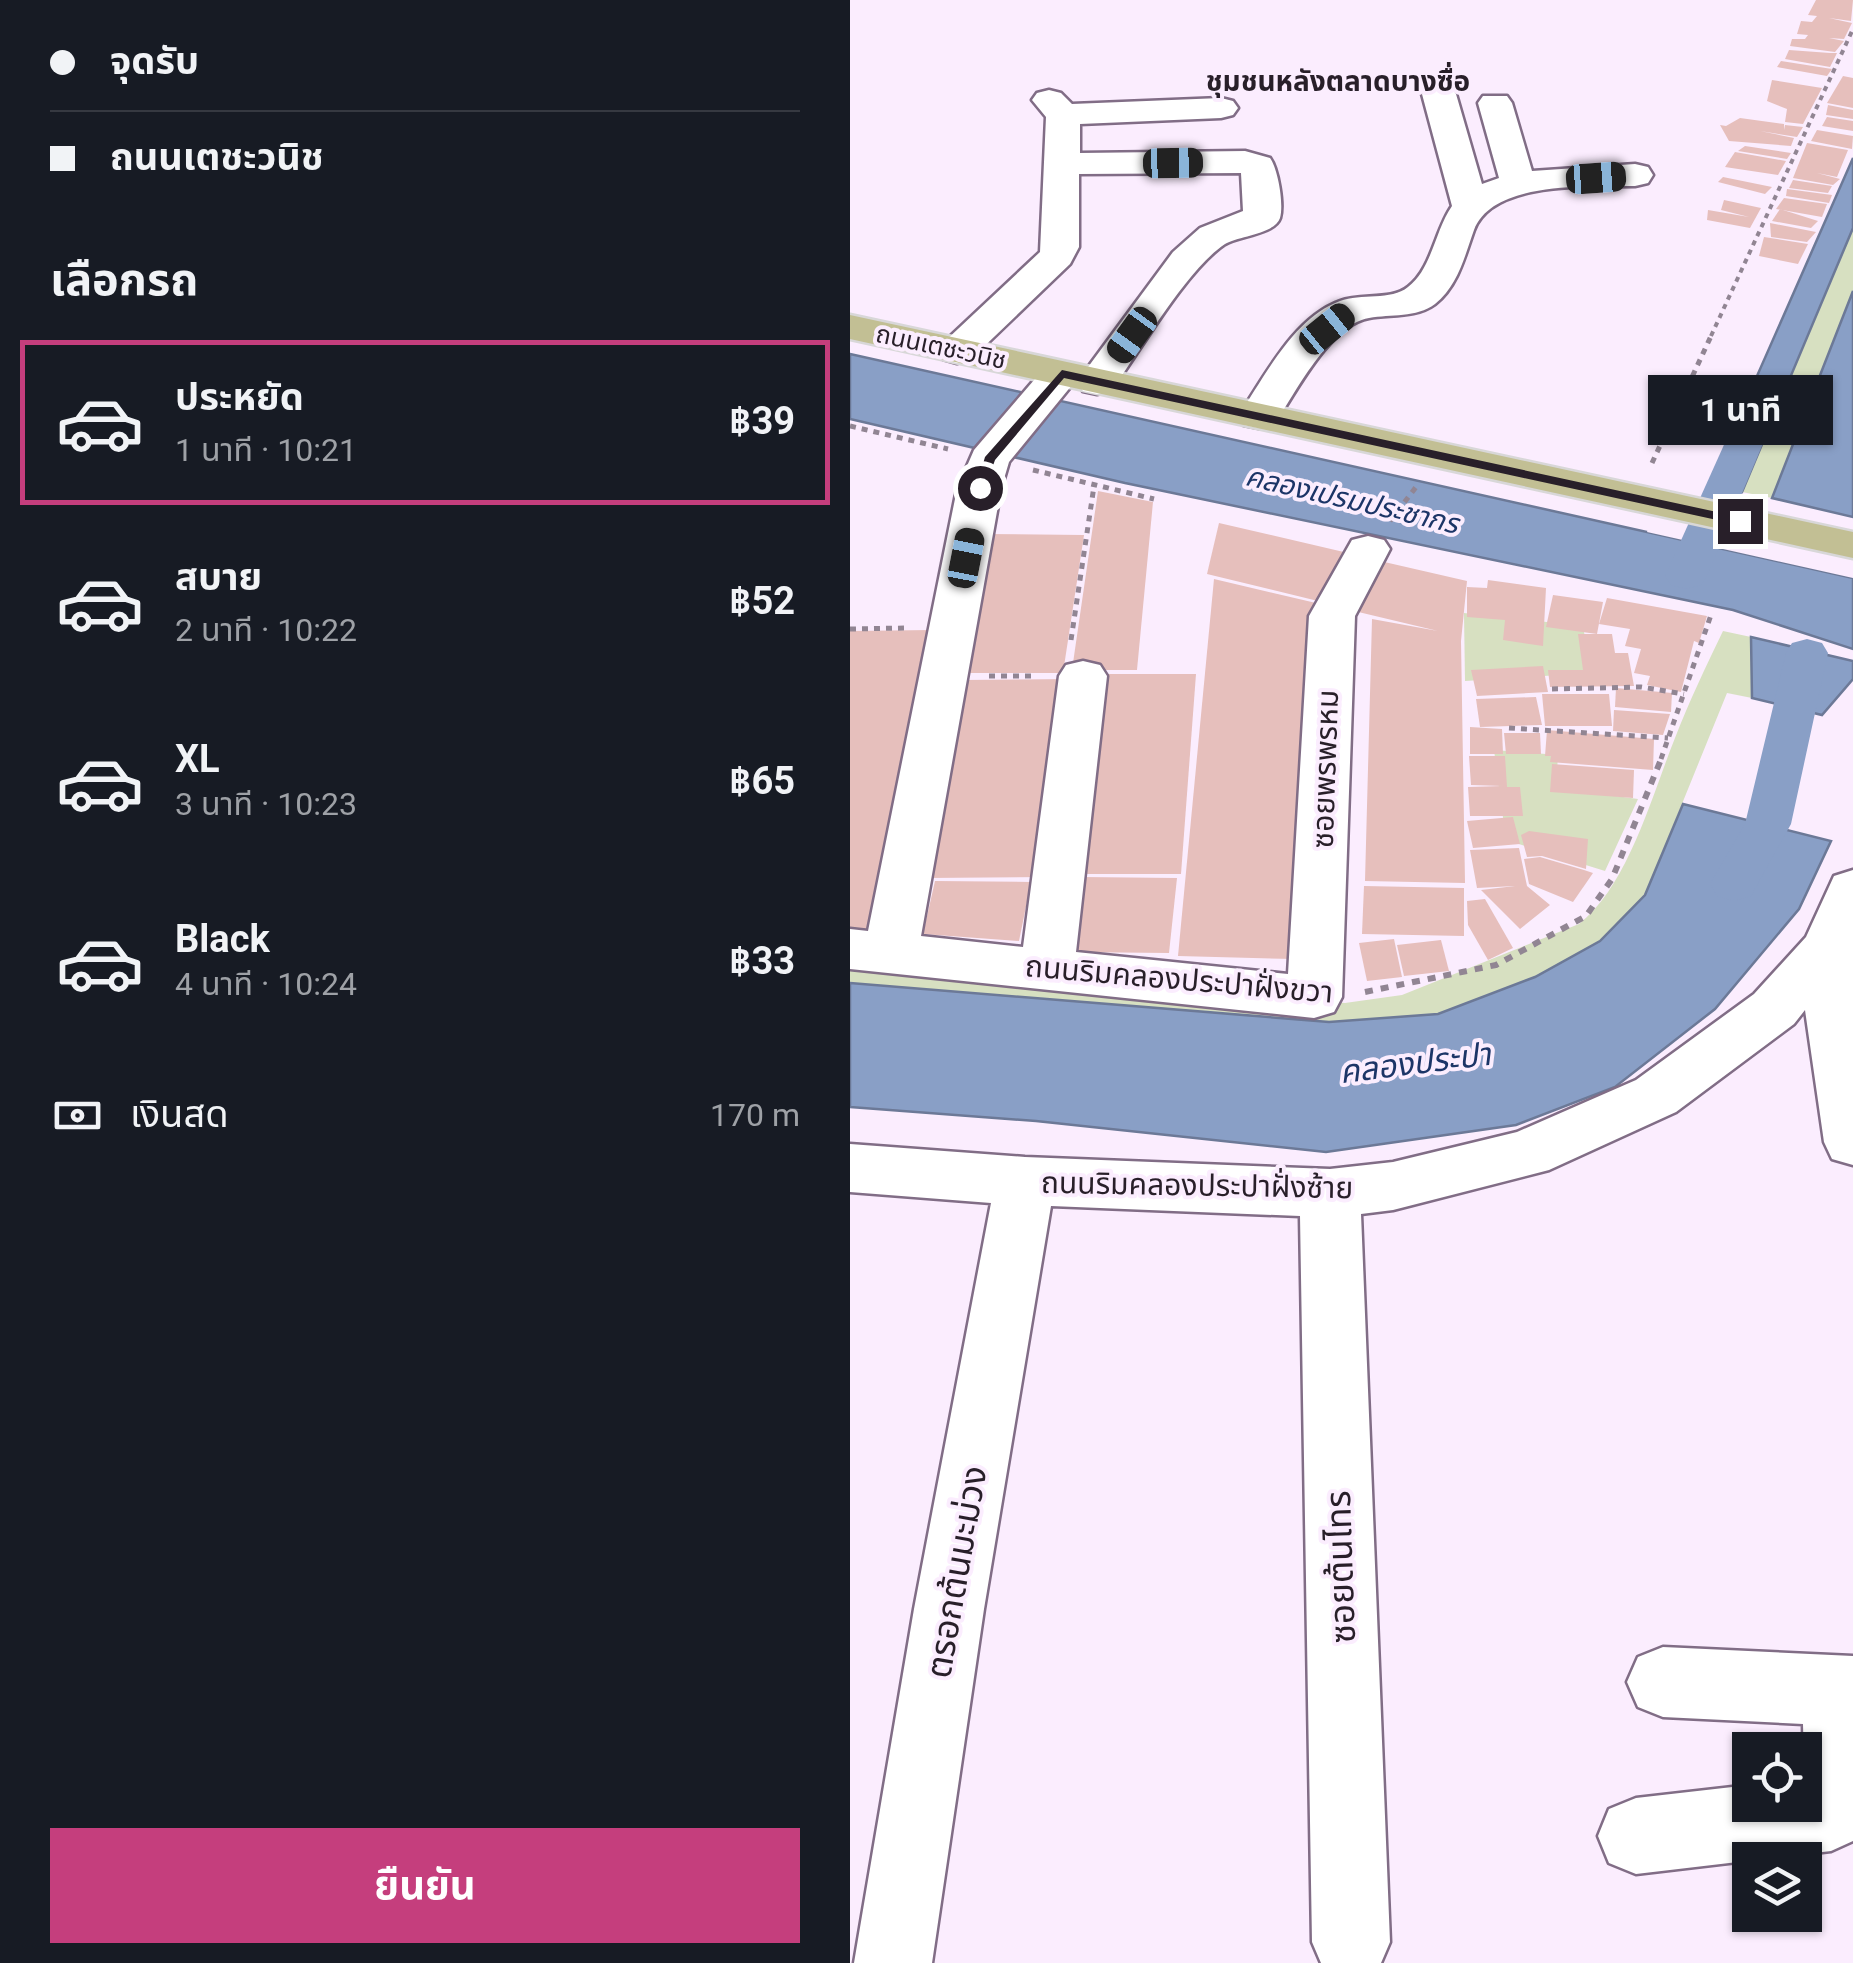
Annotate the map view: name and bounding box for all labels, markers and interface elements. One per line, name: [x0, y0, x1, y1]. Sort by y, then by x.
text: จุดรับ: [110, 39, 199, 83]
district label: ชุมชนหลังตลาดบางซื่อ: [1206, 61, 1470, 98]
text: ถนนเตชะวนิช: [110, 135, 324, 179]
car: [1143, 147, 1203, 179]
car: [1565, 161, 1627, 195]
text: เลือกรถ: [50, 253, 198, 306]
car: [1294, 298, 1360, 360]
car: [1102, 302, 1162, 368]
street label: ถนนเตชะวนิช: [873, 319, 1009, 375]
text: ประหยัด: [175, 375, 304, 419]
callout: 1 นาที: [1648, 376, 1832, 446]
icon: car: [55, 378, 145, 468]
text: 1 นาที: [1700, 391, 1781, 429]
text: ฿39: [729, 399, 795, 443]
text: 1 นาที · 10:21: [175, 431, 357, 469]
water label: คลองเปรมประชากร: [1242, 459, 1464, 541]
route start: [958, 466, 1003, 511]
route end: [1718, 499, 1763, 544]
car: [946, 526, 986, 590]
text: สบาย: [175, 555, 262, 599]
icon: car: [55, 558, 145, 648]
text: ฿52: [729, 579, 795, 623]
text: 2 นาที · 10:22: [175, 611, 357, 649]
street label: ซอยพรพรหม: [1305, 689, 1345, 849]
text: XL: [175, 737, 220, 781]
icon: car: [55, 738, 145, 828]
text: ฿65: [729, 759, 795, 803]
text: 3 นาที · 10:23: [175, 785, 357, 823]
text: Black: [175, 917, 270, 961]
icon: car: [55, 918, 145, 1008]
text: ฿33: [729, 939, 795, 983]
street label: ถนนริมคลองประปาฝั่งขวา: [1024, 946, 1335, 1010]
text: 4 นาที · 10:24: [175, 965, 357, 1003]
water label: คลองประปา: [1337, 1035, 1495, 1091]
icon: cash: [50, 1088, 105, 1143]
text: เงินสด: [130, 1092, 229, 1136]
text: 170 m: [710, 1096, 800, 1134]
street label: ถนนริมคลองประปาฝั่งซ้าย: [1041, 1163, 1354, 1205]
street label: ตรอกต้นมะม่วง: [918, 1463, 996, 1681]
street label: ซอยต้นไทร: [1318, 1490, 1364, 1644]
map controls: [1732, 1732, 1822, 1932]
button: locate: [1732, 1732, 1822, 1822]
button: ยืนยัน: [50, 1828, 800, 1943]
button: layers: [1732, 1842, 1822, 1932]

